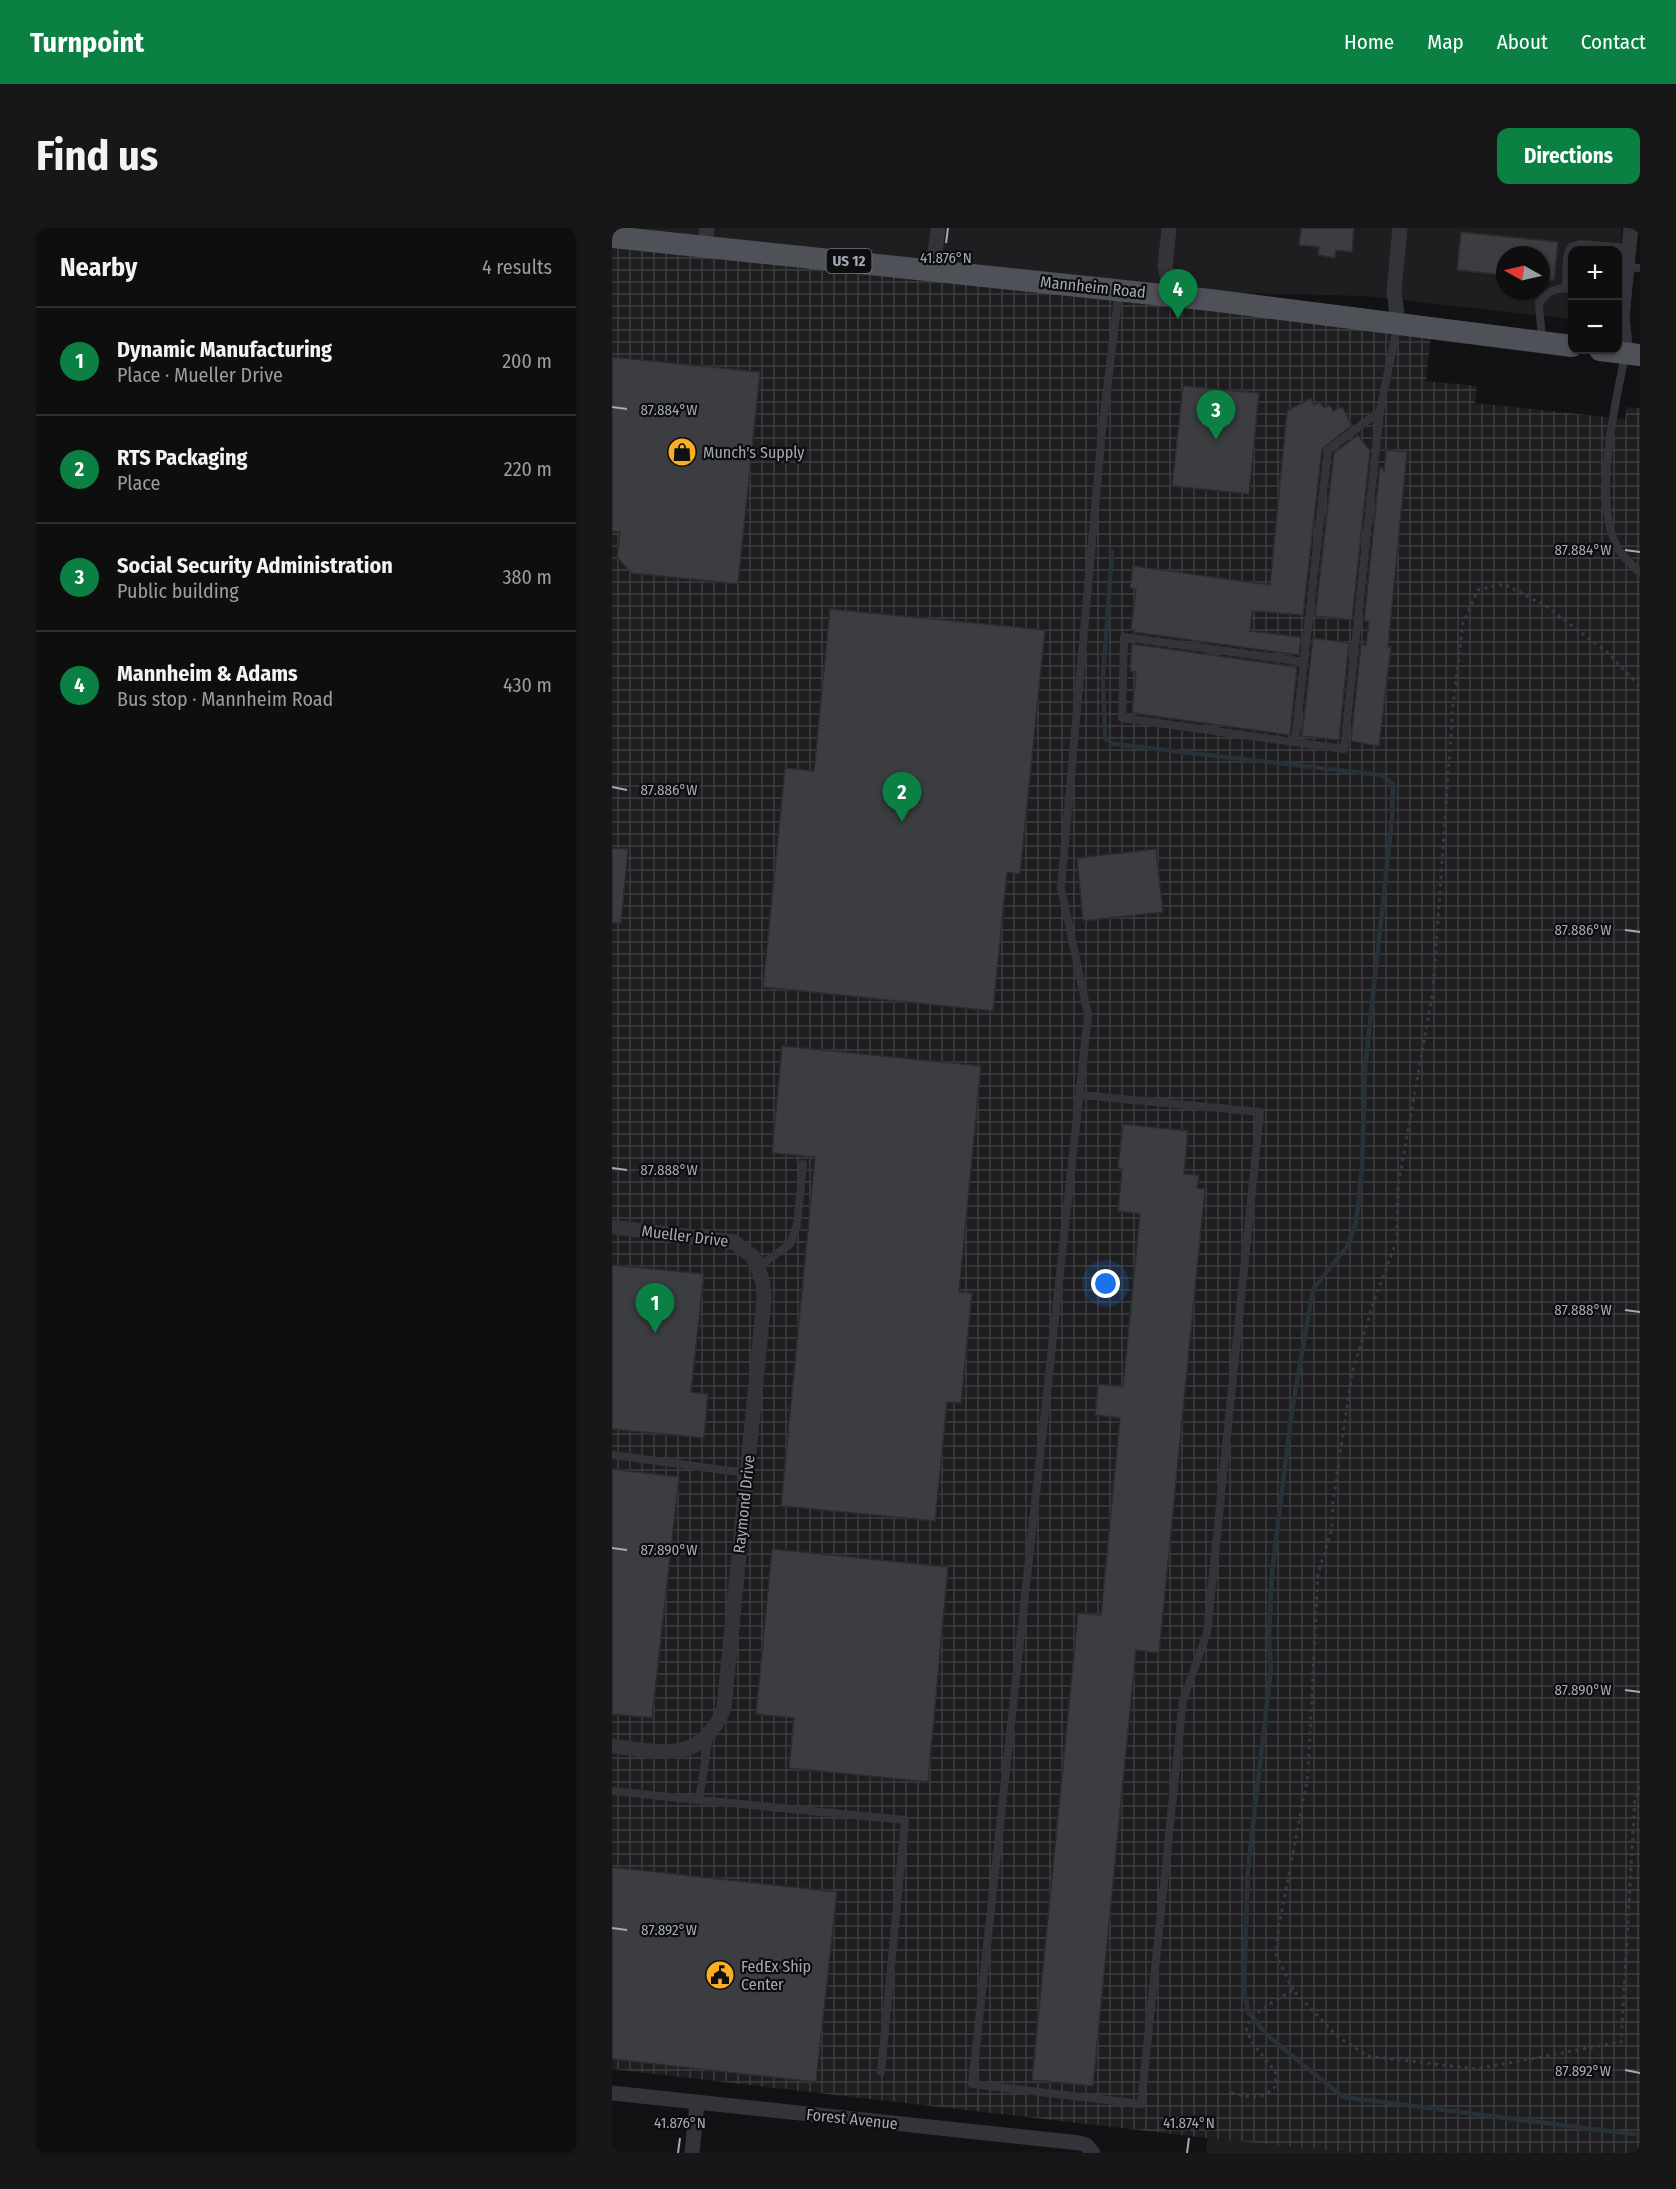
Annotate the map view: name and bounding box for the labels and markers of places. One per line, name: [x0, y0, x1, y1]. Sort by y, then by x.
pin: 4: [1158, 270, 1198, 319]
pin: 3: [1196, 390, 1236, 440]
shop icon: Munch's Supply: [666, 436, 698, 468]
place label: Munch's Supply: [703, 443, 805, 462]
pin: 2: [882, 772, 922, 822]
pin: 1: [636, 1284, 675, 1333]
place label: FedEx Ship Center: [741, 1957, 811, 1994]
public building icon: FedEx Ship Center: [704, 1959, 736, 1991]

